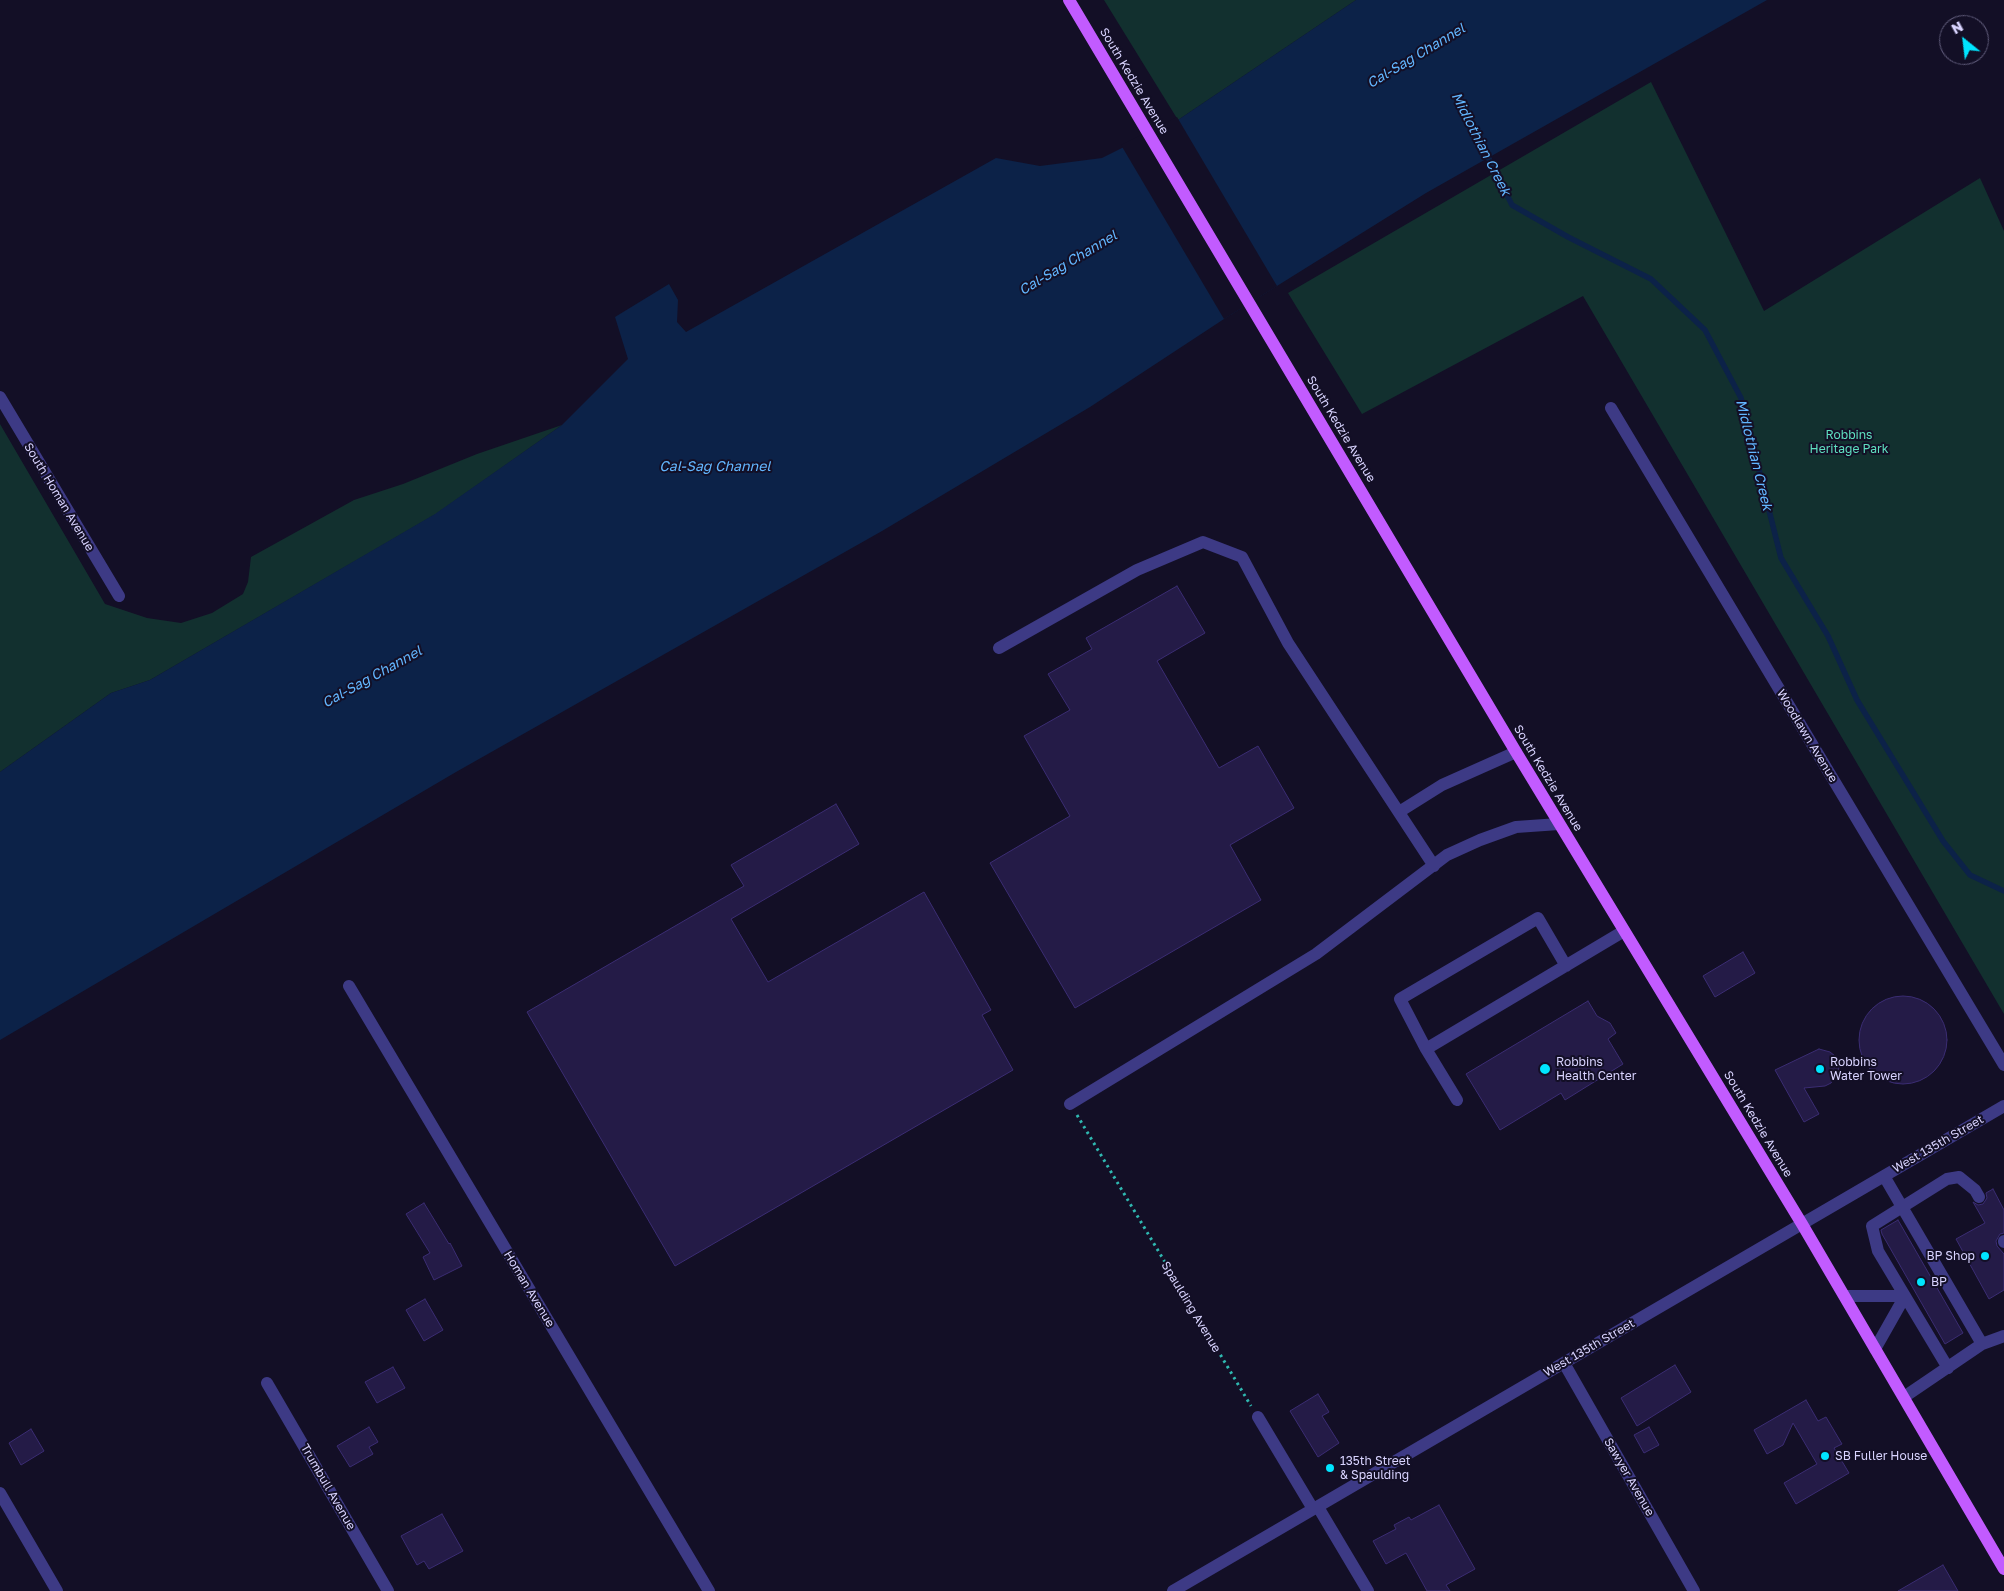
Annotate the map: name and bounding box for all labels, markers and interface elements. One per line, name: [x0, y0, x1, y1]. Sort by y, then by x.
north arrow: [1939, 15, 1989, 65]
text: N: [1948, 17, 1966, 37]
water label: Cal-Sag Channel: [1364, 20, 1468, 92]
street label: South Kedzie Avenue: [1097, 25, 1171, 137]
water label: Midlothian Creek: [1448, 89, 1514, 199]
water label: Cal-Sag Channel: [1016, 227, 1120, 299]
street label: South Kedzie Avenue: [1304, 373, 1378, 485]
water label: Midlothian Creek: [1732, 398, 1776, 512]
park label: Robbins Heritage Park: [1810, 428, 1888, 456]
street label: South Homan Avenue: [21, 440, 97, 554]
water label: Cal-Sag Channel: [659, 459, 771, 475]
water label: Cal-Sag Channel: [319, 643, 425, 711]
street label: Woodlawn Avenue: [1774, 687, 1840, 785]
street label: South Kedzie Avenue: [1511, 722, 1585, 834]
place label: Robbins Health Center: [1556, 1055, 1636, 1083]
place label: Robbins Water Tower: [1830, 1055, 1902, 1083]
marker: Robbins Health Center: [1538, 1062, 1552, 1076]
marker: Robbins Water Tower: [1814, 1063, 1826, 1075]
street label: South Kedzie Avenue: [1721, 1068, 1795, 1180]
street label: West 135th Street: [1890, 1112, 1986, 1176]
street label: Homan Avenue: [501, 1248, 557, 1330]
place label: BP Shop: [1926, 1249, 1975, 1263]
marker: BP Shop: [1979, 1250, 1991, 1262]
street label: Spaulding Avenue: [1158, 1259, 1224, 1355]
place label: BP: [1931, 1275, 1947, 1289]
marker: BP: [1915, 1276, 1927, 1288]
street label: West 135th Street: [1541, 1316, 1637, 1380]
street label: Sawyer Avenue: [1601, 1435, 1657, 1519]
street label: Trumbull Avenue: [298, 1442, 358, 1532]
place label: SB Fuller House: [1835, 1449, 1927, 1463]
marker: SB Fuller House: [1819, 1450, 1831, 1462]
place label: 135th Street & Spaulding: [1340, 1454, 1410, 1482]
marker: 135th Street & Spaulding: [1324, 1462, 1336, 1474]

